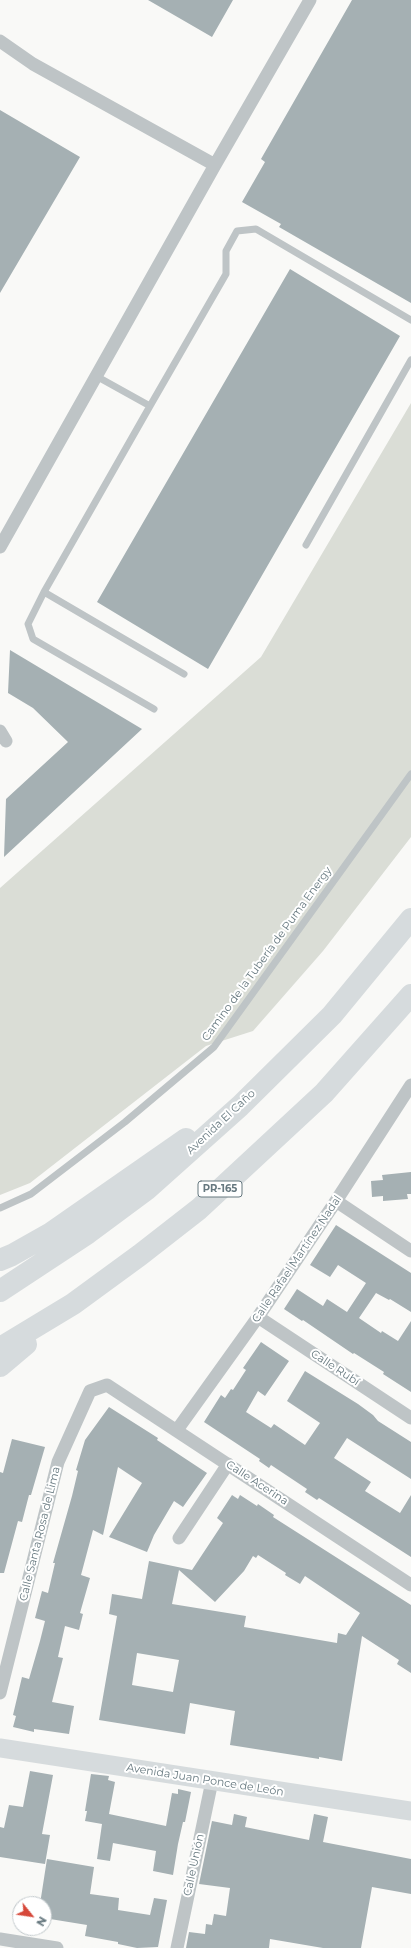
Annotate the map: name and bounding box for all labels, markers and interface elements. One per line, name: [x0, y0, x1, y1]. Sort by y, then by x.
street label: Camino de la Tubería de Puma Energy: [199, 864, 335, 1044]
street label: Avenida El Caño: [184, 1087, 258, 1157]
road number: PR-165: [198, 1181, 242, 1197]
street label: Calle Rafael Martínez Nadal: [249, 1193, 345, 1325]
street label: Calle Rubí: [308, 1347, 362, 1389]
street label: Calle Acerina: [223, 1458, 291, 1508]
street label: Calle Santa Rosa de Lima: [17, 1465, 63, 1603]
street label: Avenida Juan Ponce de León: [125, 1761, 285, 1799]
street label: Calle Unión: [181, 1833, 207, 1897]
north arrow: [12, 1896, 52, 1936]
text: N: [33, 1914, 50, 1929]

